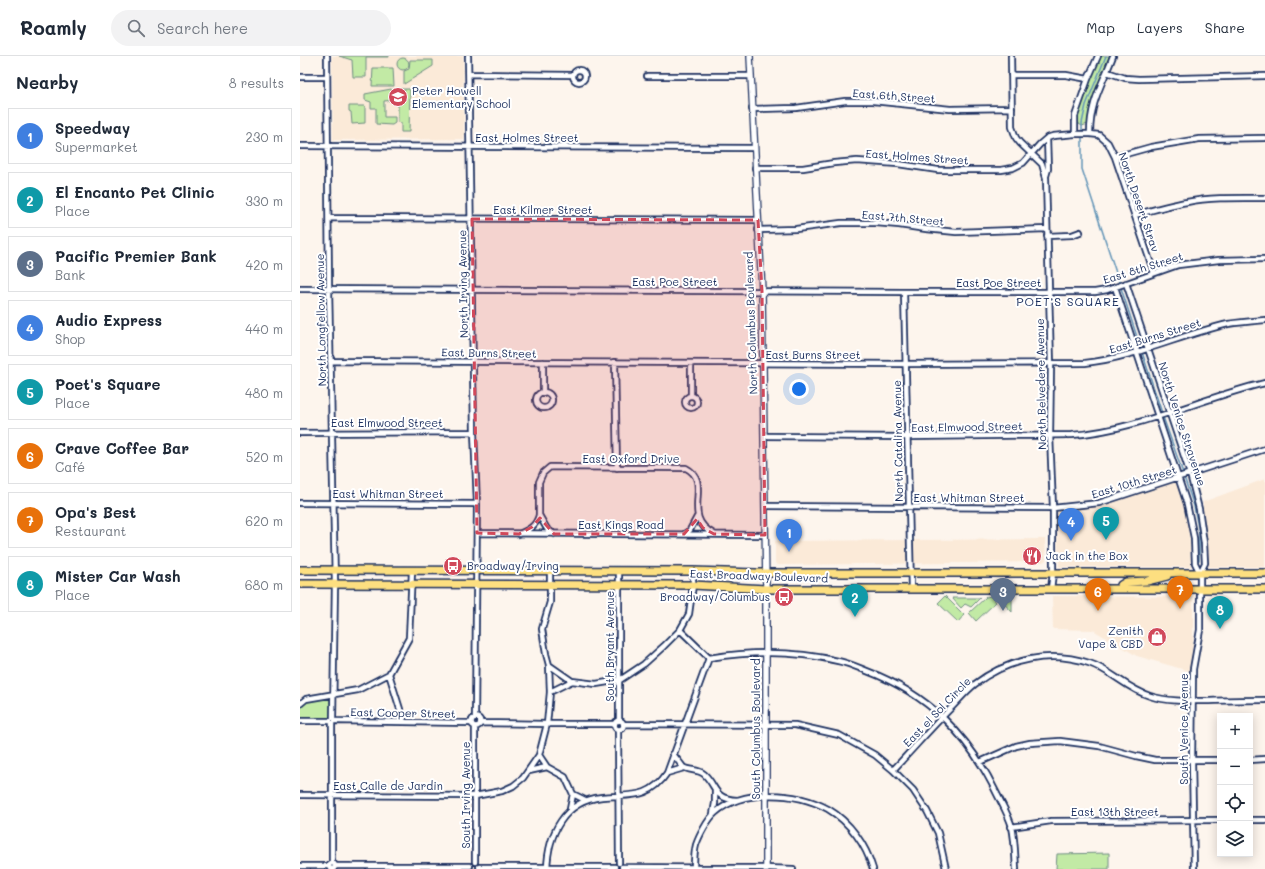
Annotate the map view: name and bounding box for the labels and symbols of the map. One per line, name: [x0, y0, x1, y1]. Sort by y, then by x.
place label: Peter Howell Elementary School: [412, 83, 511, 111]
street label: East 6th Street: [852, 85, 936, 106]
school or university icon: Peter Howell Elementary School: [387, 86, 409, 108]
street label: East Holmes Street: [475, 130, 579, 145]
street label: East Holmes Street: [865, 145, 969, 168]
street label: North Desert Strav: [1115, 150, 1164, 254]
street label: East Kilmer Street: [493, 202, 593, 217]
street label: East 7th Street: [861, 206, 945, 229]
street label: North Irving Avenue: [454, 230, 471, 338]
street label: East 8th Street: [1101, 248, 1185, 287]
street label: North Columbus Boulevard: [741, 251, 760, 395]
street label: North Longfellow Avenue: [312, 253, 329, 387]
street label: East Poe Street: [632, 274, 718, 289]
street label: East Poe Street: [956, 275, 1042, 290]
district label: POET'S SQUARE: [1016, 293, 1120, 309]
street label: East Burns Street: [1107, 314, 1203, 357]
street label: North Belvedere Avenue: [1032, 318, 1049, 450]
street label: East Burns Street: [441, 344, 537, 361]
street label: East Burns Street: [765, 347, 861, 362]
street label: North Venice Stravenue: [1155, 360, 1210, 488]
your location: [789, 379, 809, 399]
street label: North Catalina Avenue: [889, 380, 906, 502]
street label: East Elmwood Street: [331, 415, 443, 430]
street label: East Elmwood Street: [911, 418, 1023, 435]
street label: East Oxford Drive: [582, 451, 680, 466]
street label: East 10th Street: [1090, 461, 1178, 502]
street label: East Whitman Street: [332, 486, 444, 501]
street label: East Whitman Street: [913, 490, 1025, 505]
pin: 5: [1093, 507, 1119, 540]
pin: 4: [1058, 508, 1084, 541]
street label: East Kings Road: [578, 517, 664, 532]
pin: 1: [776, 519, 802, 552]
restaurant icon: Jack in the Box: [1021, 545, 1043, 567]
place label: Jack in the Box: [1046, 548, 1128, 563]
bus stop icon: Broadway/Irving: [442, 555, 464, 577]
place label: Broadway/Irving: [467, 558, 559, 573]
street label: East Broadway Boulevard: [690, 566, 828, 585]
pin: 7: [1167, 576, 1193, 609]
pin: 3: [990, 578, 1016, 611]
pin: 6: [1085, 578, 1111, 611]
pin: 2: [842, 584, 868, 617]
bus stop icon: Broadway/Columbus: [773, 586, 795, 608]
place label: Broadway/Columbus: [660, 589, 770, 604]
street label: South Bryant Avenue: [602, 590, 617, 701]
pin: 8: [1207, 596, 1233, 629]
place label: Zenith Vape & CBD: [1078, 623, 1143, 651]
shop icon: Zenith Vape & CBD: [1146, 626, 1168, 648]
street label: South Columbus Boulevard: [748, 658, 763, 800]
street label: East el Sol Circle: [899, 673, 974, 750]
street label: South Venice Avenue: [1176, 673, 1191, 785]
street label: East Cooper Street: [350, 704, 456, 721]
street label: South Irving Avenue: [458, 741, 473, 848]
street label: East Calle de Jardin: [333, 778, 443, 793]
street label: East 13th Street: [1071, 804, 1159, 819]

